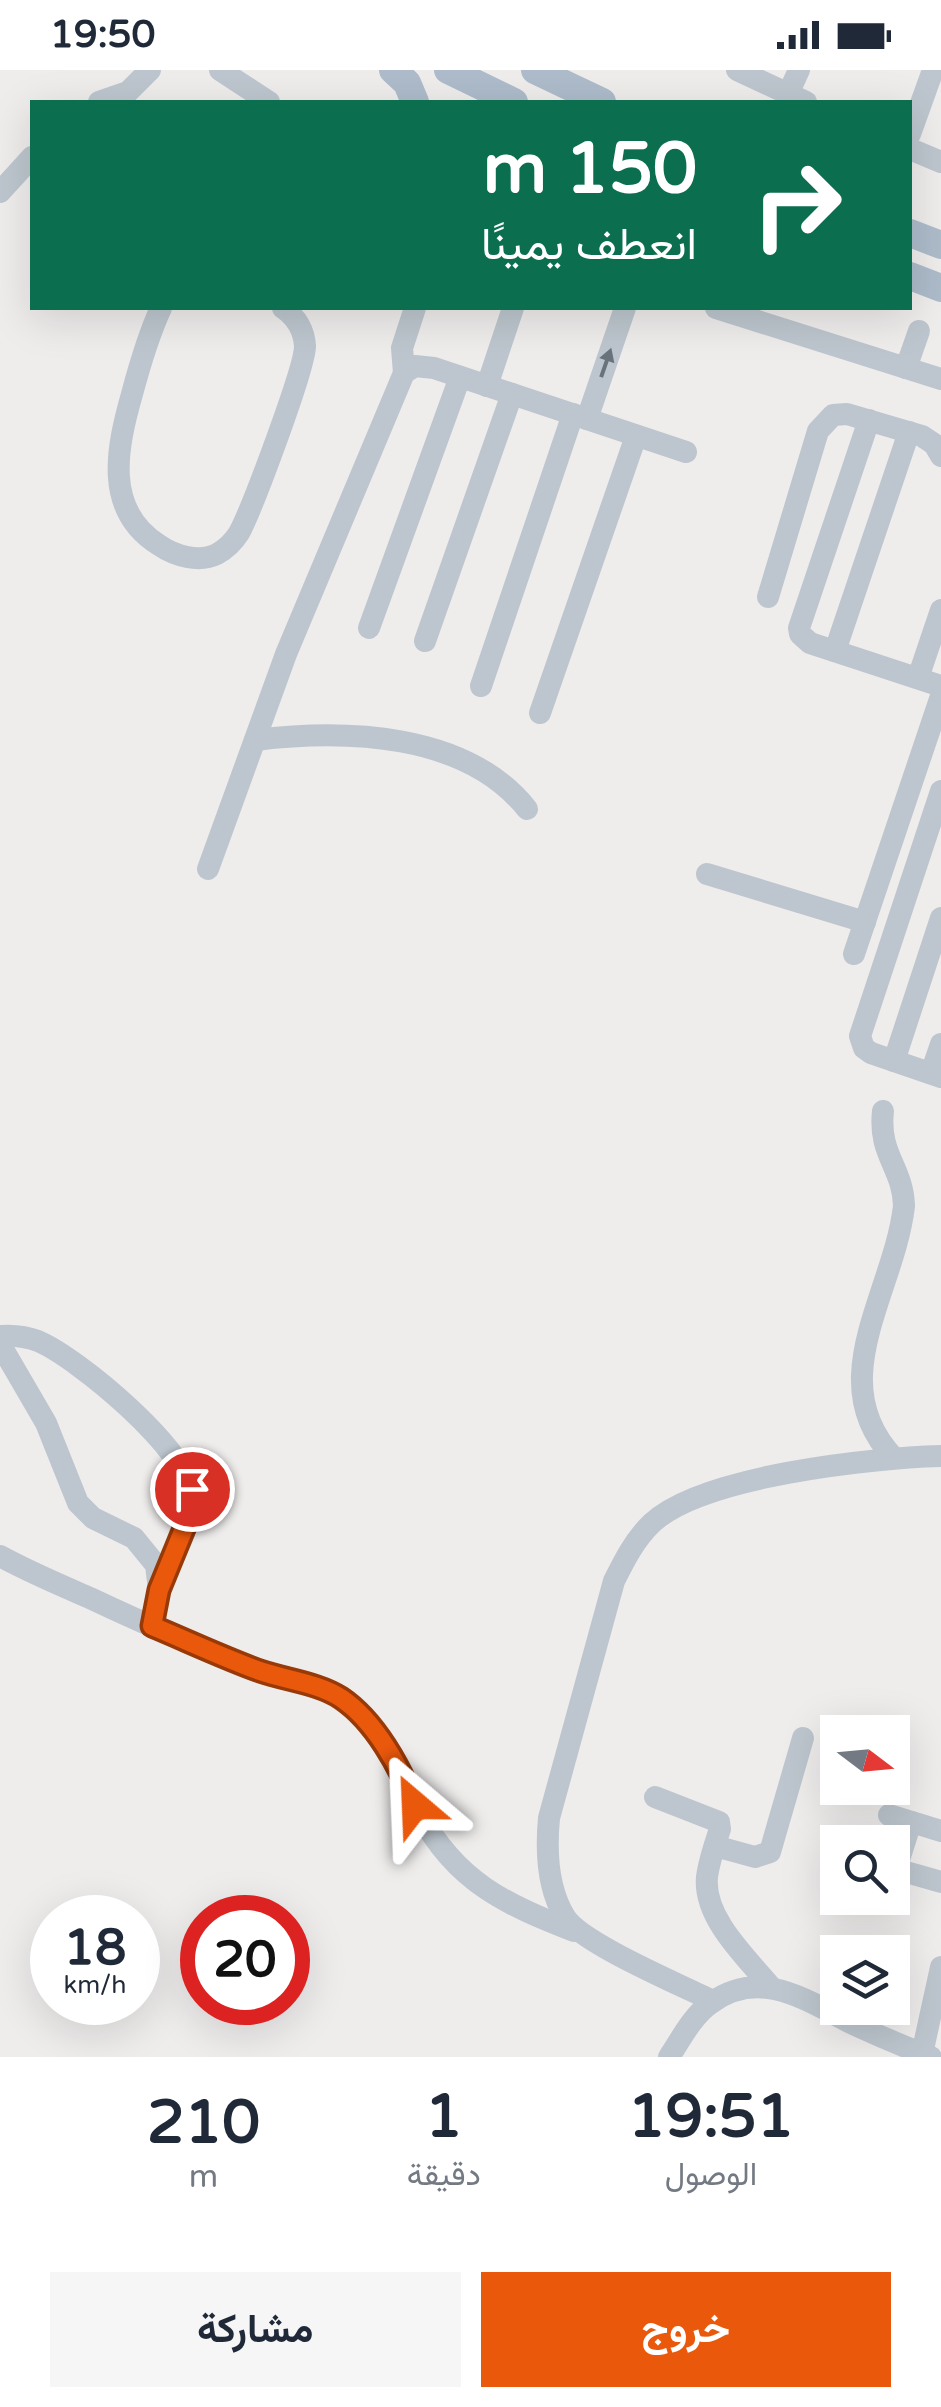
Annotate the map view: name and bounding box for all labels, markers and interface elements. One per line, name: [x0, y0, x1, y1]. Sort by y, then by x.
text: 19:50: [50, 12, 155, 58]
text: 150 m: [483, 128, 697, 212]
icon: right: [732, 140, 862, 270]
text: انعطف يمينًا: [481, 218, 697, 272]
one-way arrow: [599, 348, 614, 378]
pin: [150, 1447, 235, 1532]
icon: arrive: [165, 1462, 220, 1517]
north arrow: [820, 1715, 910, 1805]
map controls: [820, 1715, 910, 2025]
position arrow: [363, 1753, 467, 1857]
button: search: [820, 1825, 910, 1915]
speed limit sign: 20: [180, 1895, 310, 2025]
text: 18: [64, 1918, 126, 1978]
button: layers: [820, 1935, 910, 2025]
text: km/h: [64, 1970, 126, 2000]
text: 1: [425, 2081, 463, 2153]
text: 19:51: [628, 2081, 794, 2153]
text: 210: [147, 2087, 260, 2159]
text: دقيقة: [407, 2156, 481, 2194]
text: الوصول: [665, 2156, 757, 2194]
text: m: [189, 2158, 218, 2196]
button: مشاركة: [50, 2272, 461, 2387]
button: خروج: [481, 2272, 891, 2387]

